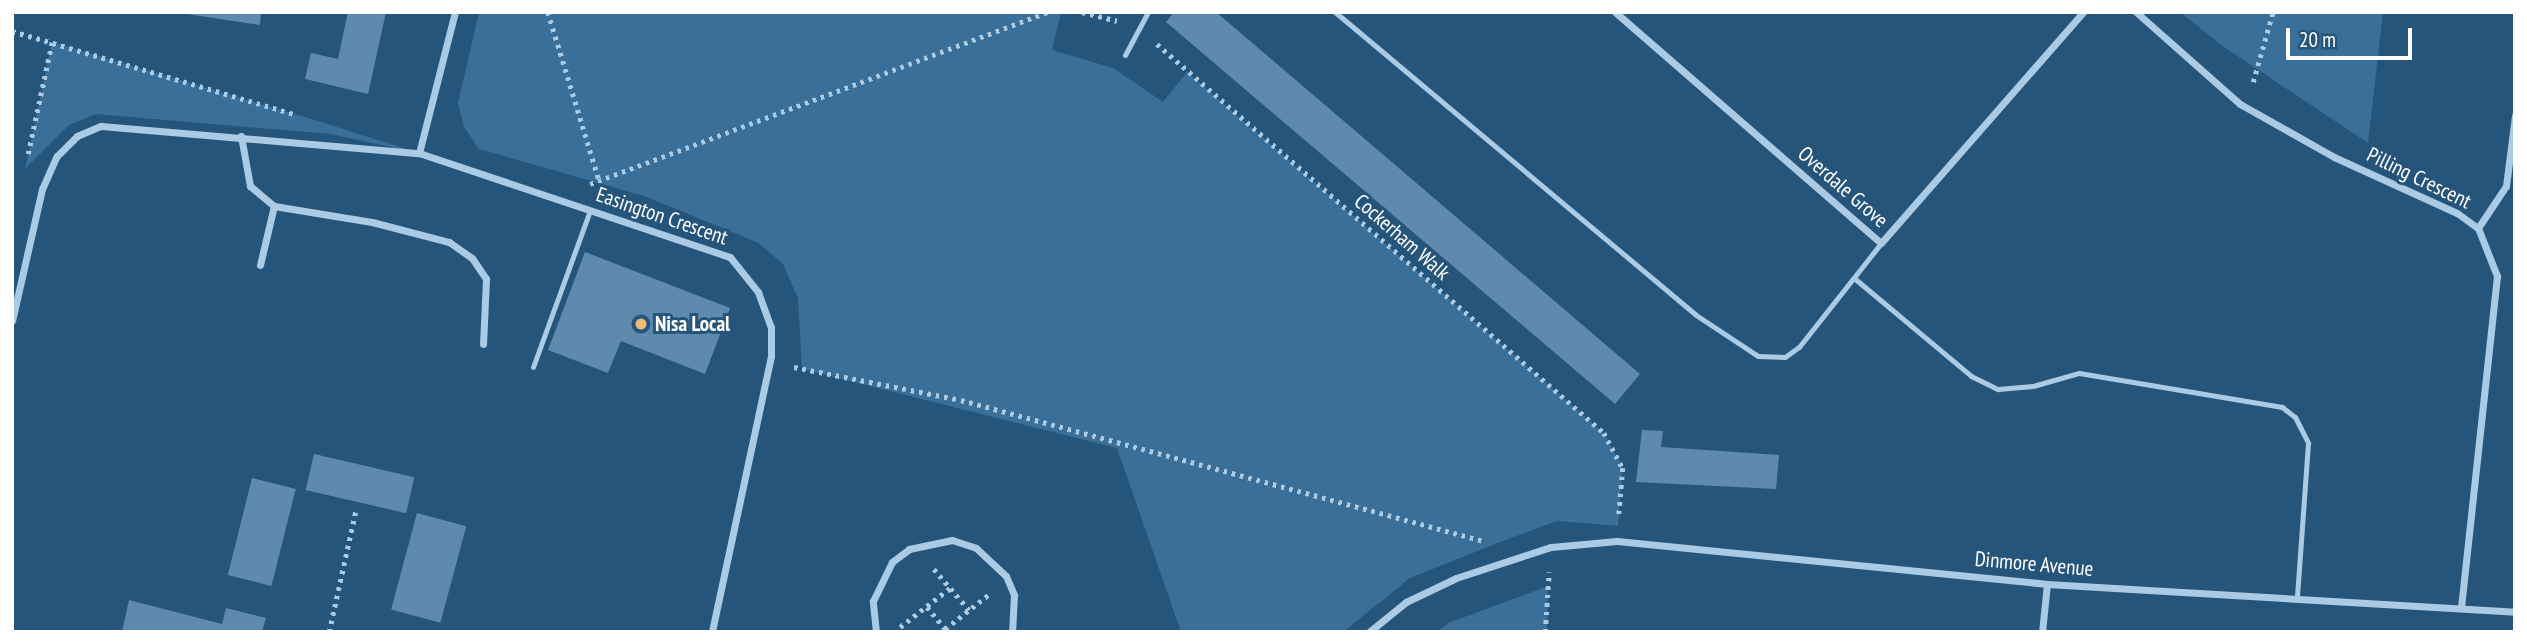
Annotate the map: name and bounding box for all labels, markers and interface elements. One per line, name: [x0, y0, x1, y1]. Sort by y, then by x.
scale bar: [2289, 14, 2415, 58]
text: 20 m: [2299, 26, 2336, 53]
street label: Overdale Grove: [1793, 141, 1893, 233]
street label: Pilling Crescent: [2363, 142, 2475, 214]
street label: Easington Crescent: [593, 182, 731, 250]
street label: Cockerham Walk: [1349, 189, 1455, 285]
place label: Nisa Local: [655, 311, 730, 337]
marker: Nisa Local: [633, 316, 649, 332]
street label: Dinmore Avenue: [1973, 546, 2095, 582]

